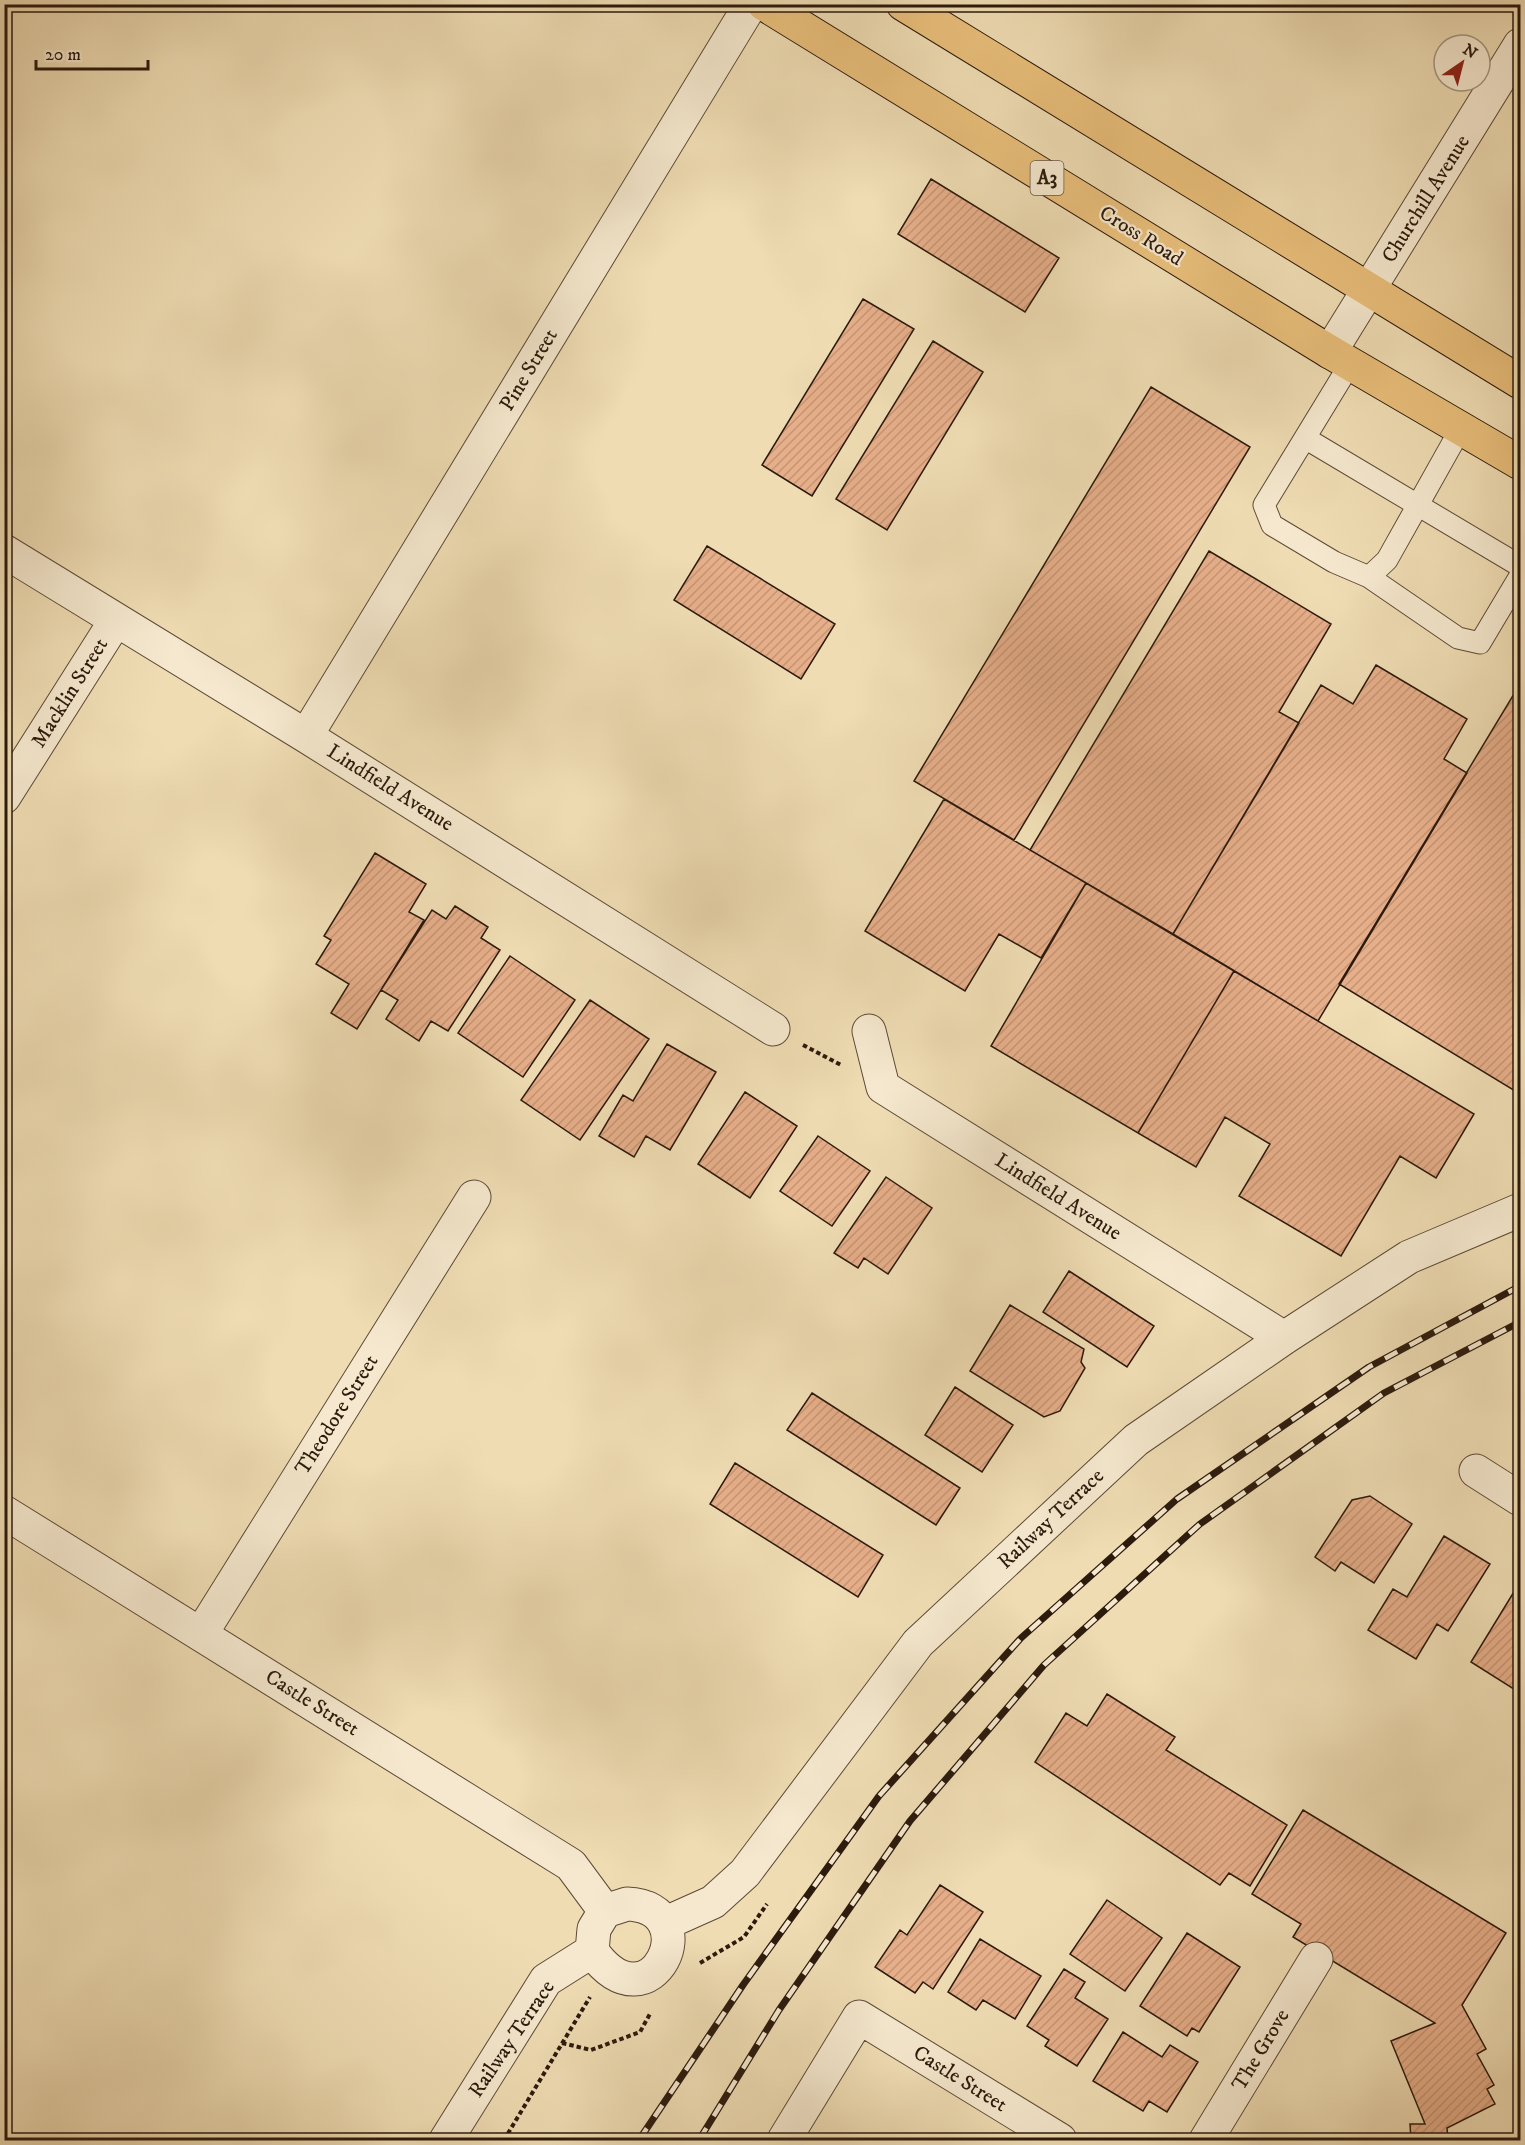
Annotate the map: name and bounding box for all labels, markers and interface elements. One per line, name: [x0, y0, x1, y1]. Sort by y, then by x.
scale bar: [36, 33, 148, 71]
north arrow: [1432, 33, 1492, 93]
text: N: [1459, 40, 1481, 63]
text: 20 m: [45, 44, 81, 66]
street label: Churchill Avenue: [1376, 130, 1476, 268]
road number: A3: [1030, 161, 1064, 195]
street label: Cross Road: [1094, 200, 1188, 272]
street label: Pine Street: [494, 324, 564, 416]
street label: Macklin Street: [26, 633, 114, 753]
street label: Lindfield Avenue: [322, 739, 458, 837]
street label: Lindfield Avenue: [990, 1148, 1126, 1246]
street label: Theodore Street: [290, 1350, 384, 1480]
street label: Railway Terrace: [992, 1463, 1110, 1575]
street label: Castle Street: [260, 1664, 364, 1742]
street label: Railway Terrace: [463, 1975, 561, 2103]
street label: The Grove: [1227, 2004, 1296, 2096]
street label: Castle Street: [908, 2040, 1012, 2118]

